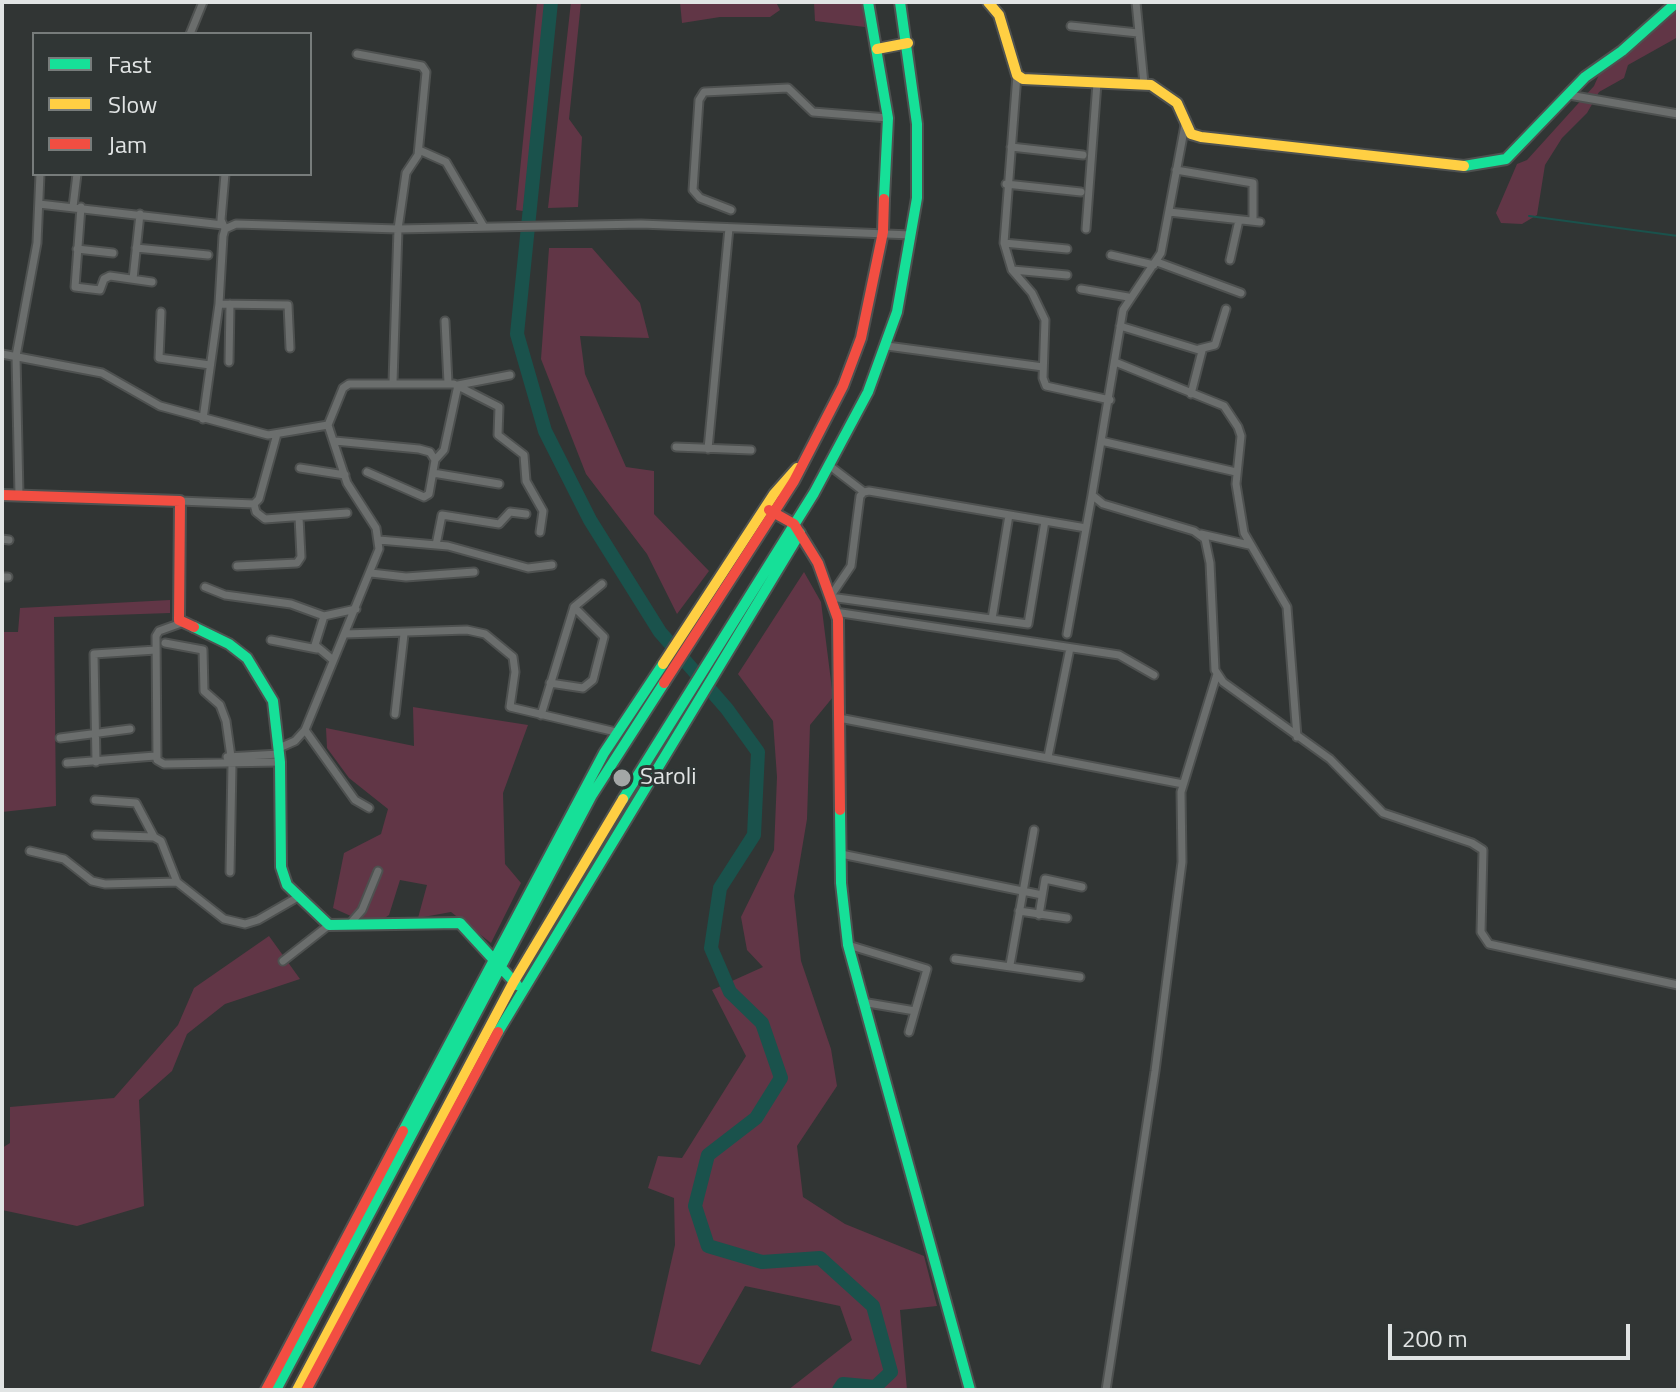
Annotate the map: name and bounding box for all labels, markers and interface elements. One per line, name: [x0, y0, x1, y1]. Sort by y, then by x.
legend: [32, 32, 312, 176]
text: Fast: [108, 46, 151, 82]
text: Slow: [108, 86, 157, 122]
text: Jam: [108, 126, 147, 162]
place label: Saroli: [640, 764, 697, 792]
marker: Saroli: [611, 767, 633, 789]
scale bar: [1392, 1308, 1634, 1358]
text: 200 m: [1402, 1320, 1468, 1356]

